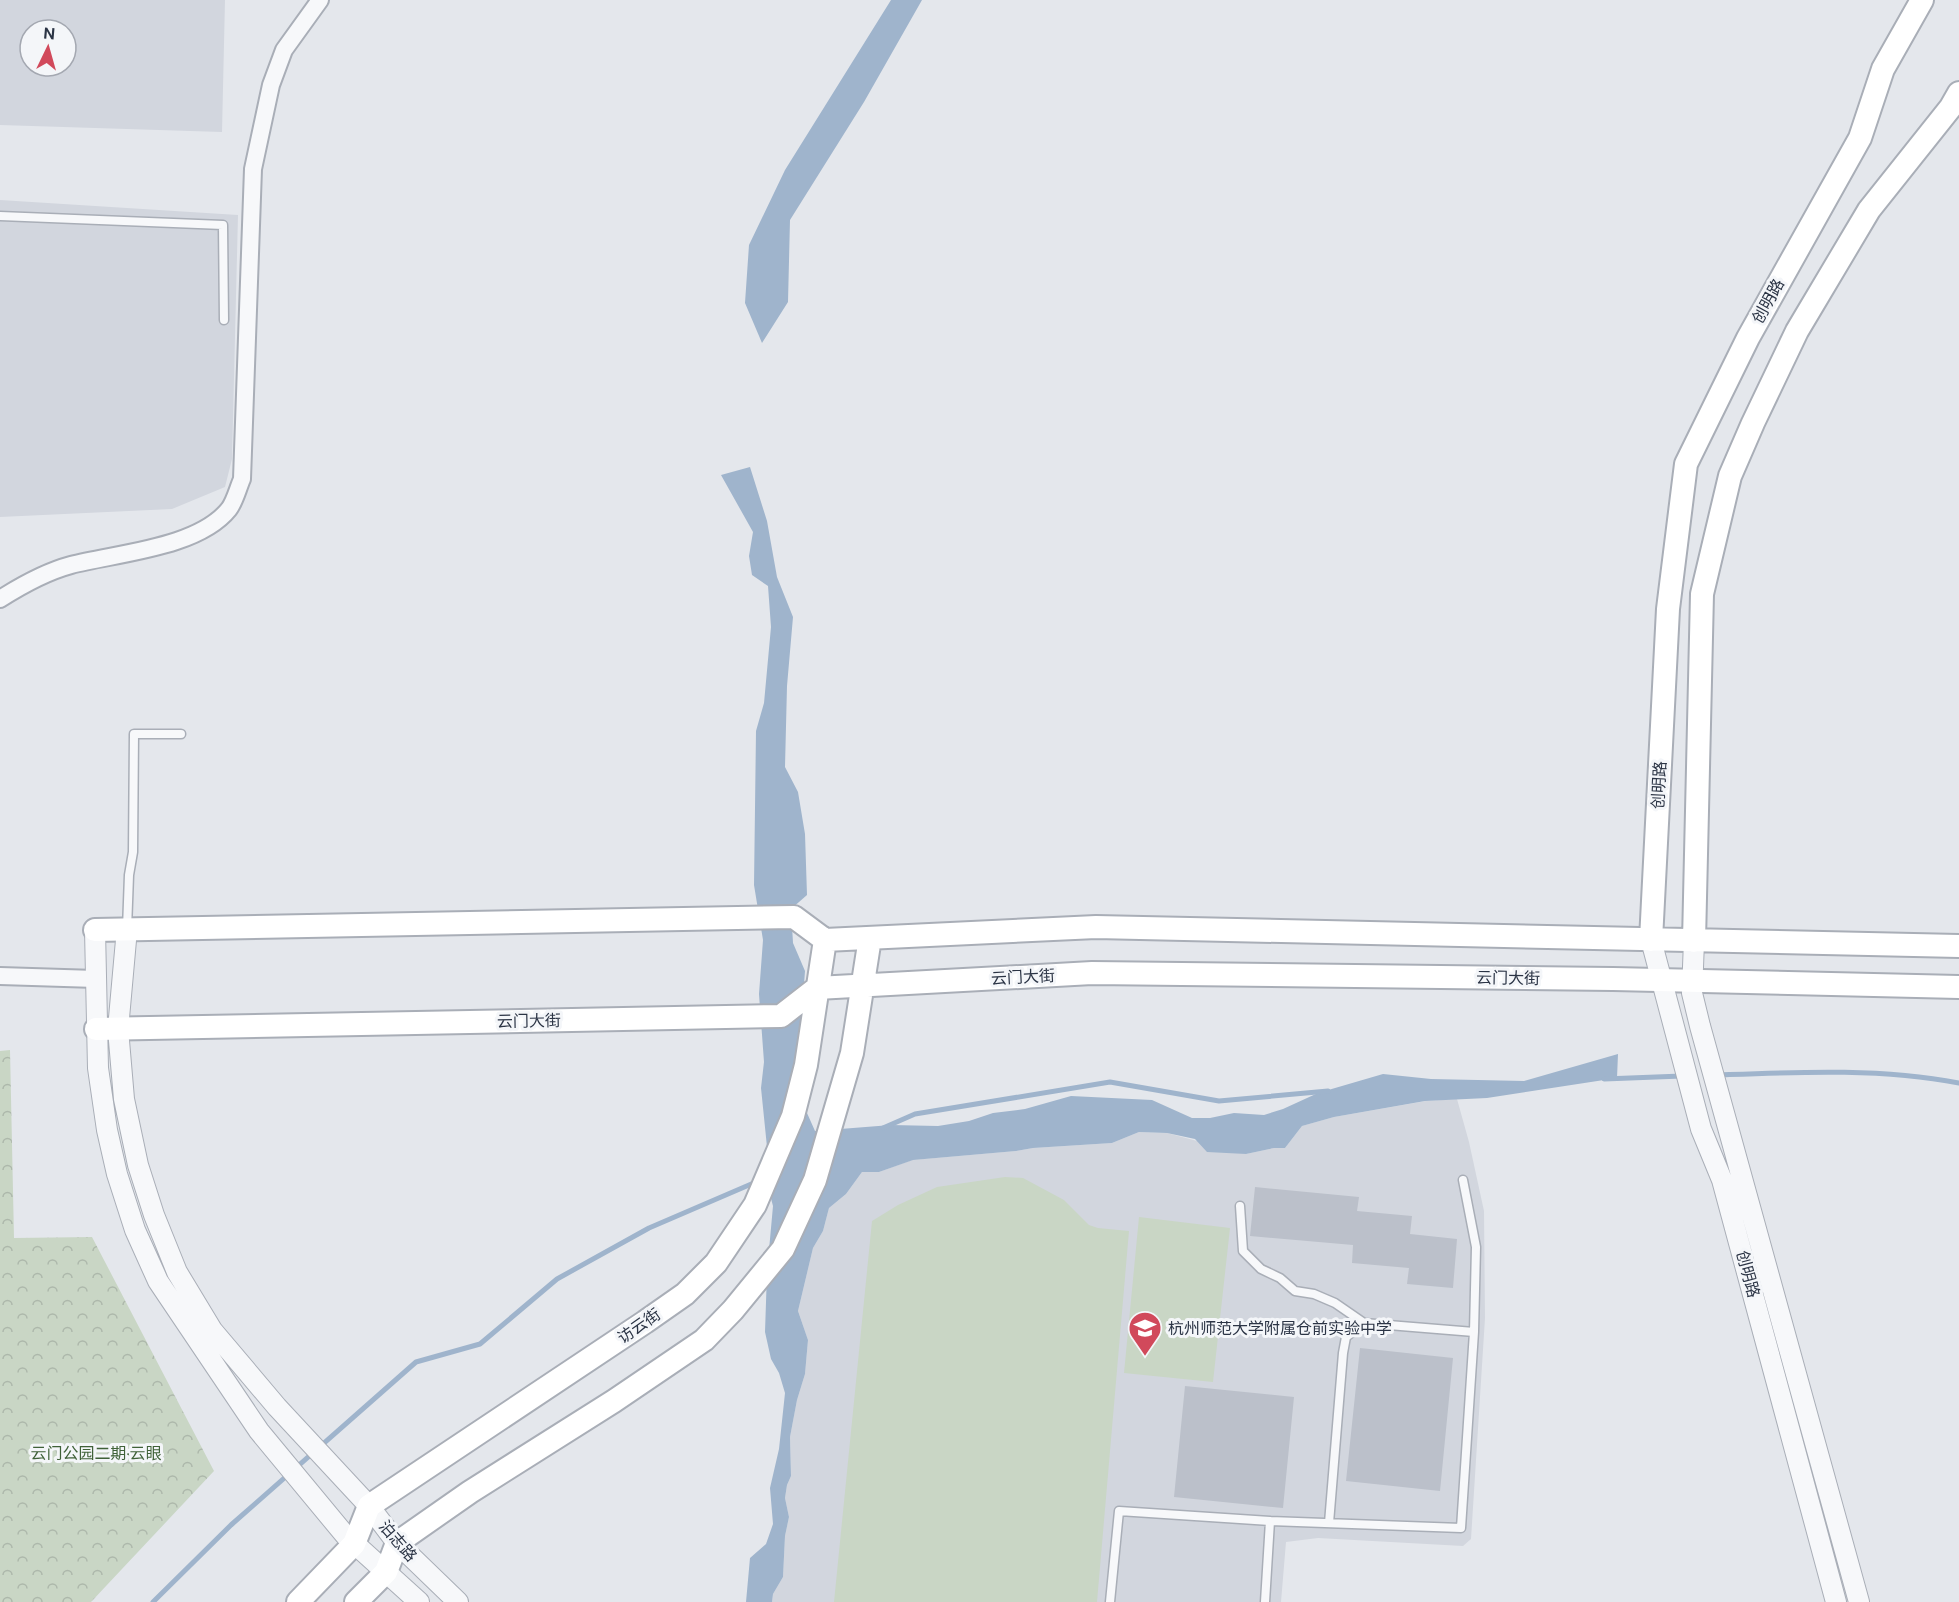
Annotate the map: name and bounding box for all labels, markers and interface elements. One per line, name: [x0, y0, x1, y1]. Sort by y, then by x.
north arrow: [18, 18, 78, 78]
text: N: [43, 23, 56, 45]
street label: 创明路: [1747, 275, 1789, 327]
street label: 创明路: [1647, 760, 1671, 810]
street label: 云门大街: [990, 965, 1056, 989]
street label: 云门大街: [1476, 967, 1540, 989]
street label: 云门大街: [497, 1010, 561, 1032]
street label: 创明路: [1732, 1248, 1764, 1300]
street label: 访云街: [613, 1304, 665, 1348]
school or university icon: 杭州师范大学附属仓前实验中学: [1127, 1310, 1163, 1357]
place label: 杭州师范大学附属仓前实验中学: [1168, 1318, 1392, 1339]
park label: 云门公园二期·云眼: [30, 1443, 162, 1464]
street label: 泊志路: [374, 1516, 422, 1566]

